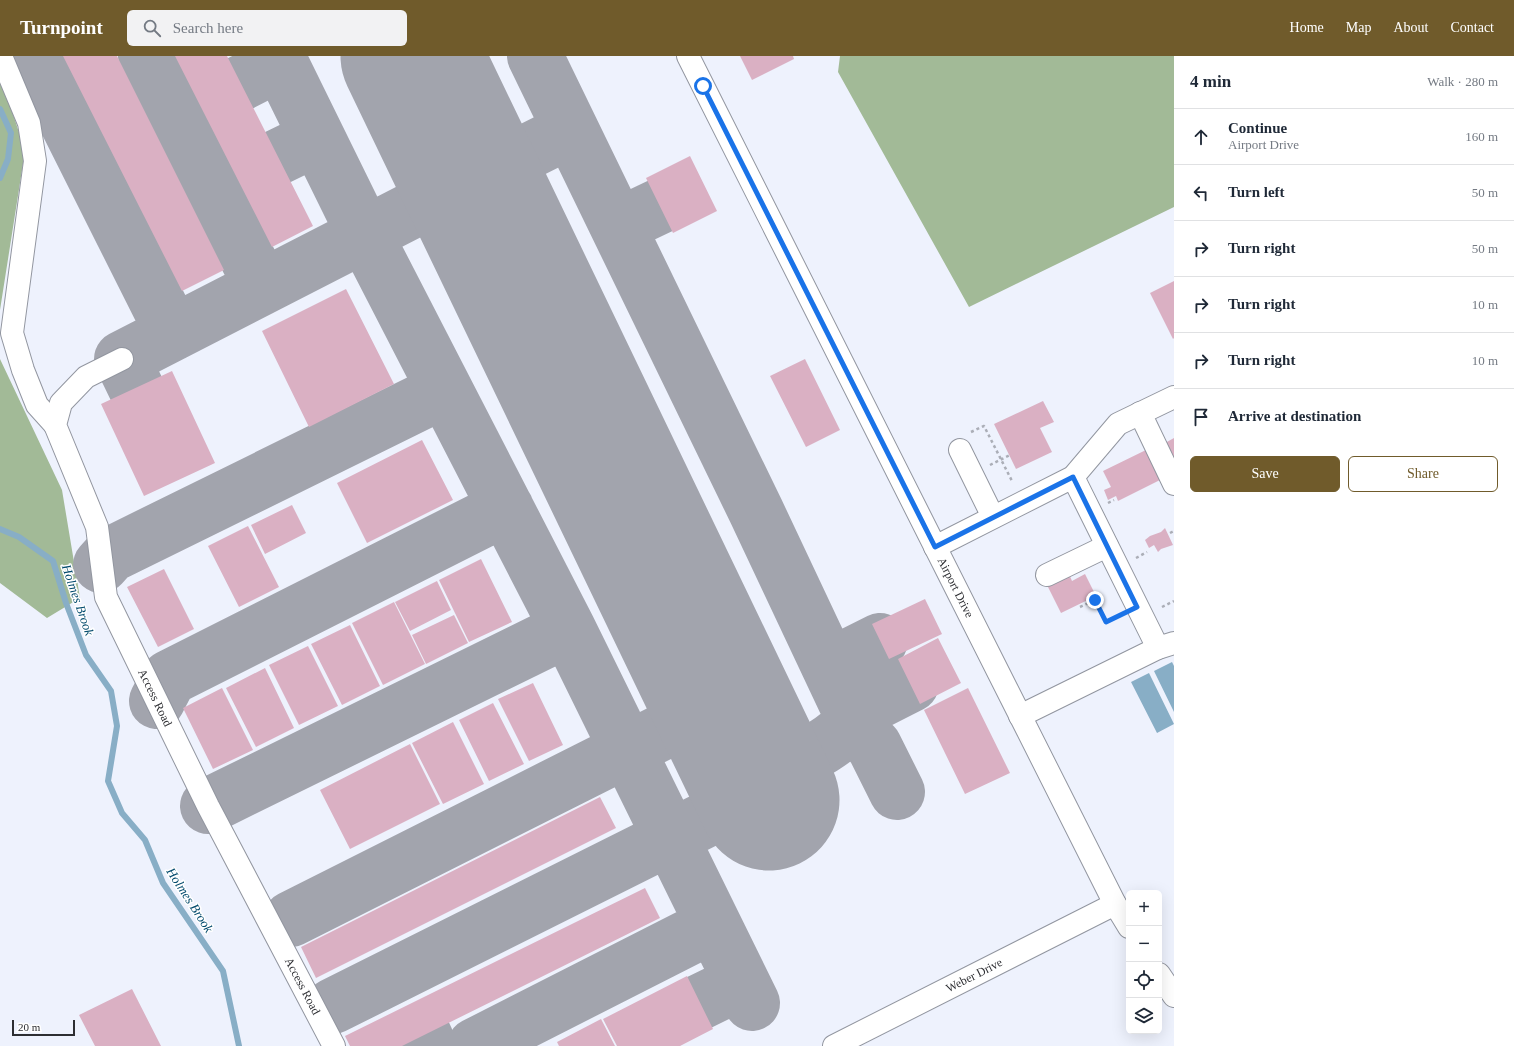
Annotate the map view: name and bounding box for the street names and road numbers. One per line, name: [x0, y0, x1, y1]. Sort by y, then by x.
street label: Airport Drive: [935, 555, 977, 620]
street label: Access Road: [135, 667, 175, 729]
street label: Access Road: [282, 955, 323, 1017]
street label: Weber Drive: [944, 955, 1005, 995]

